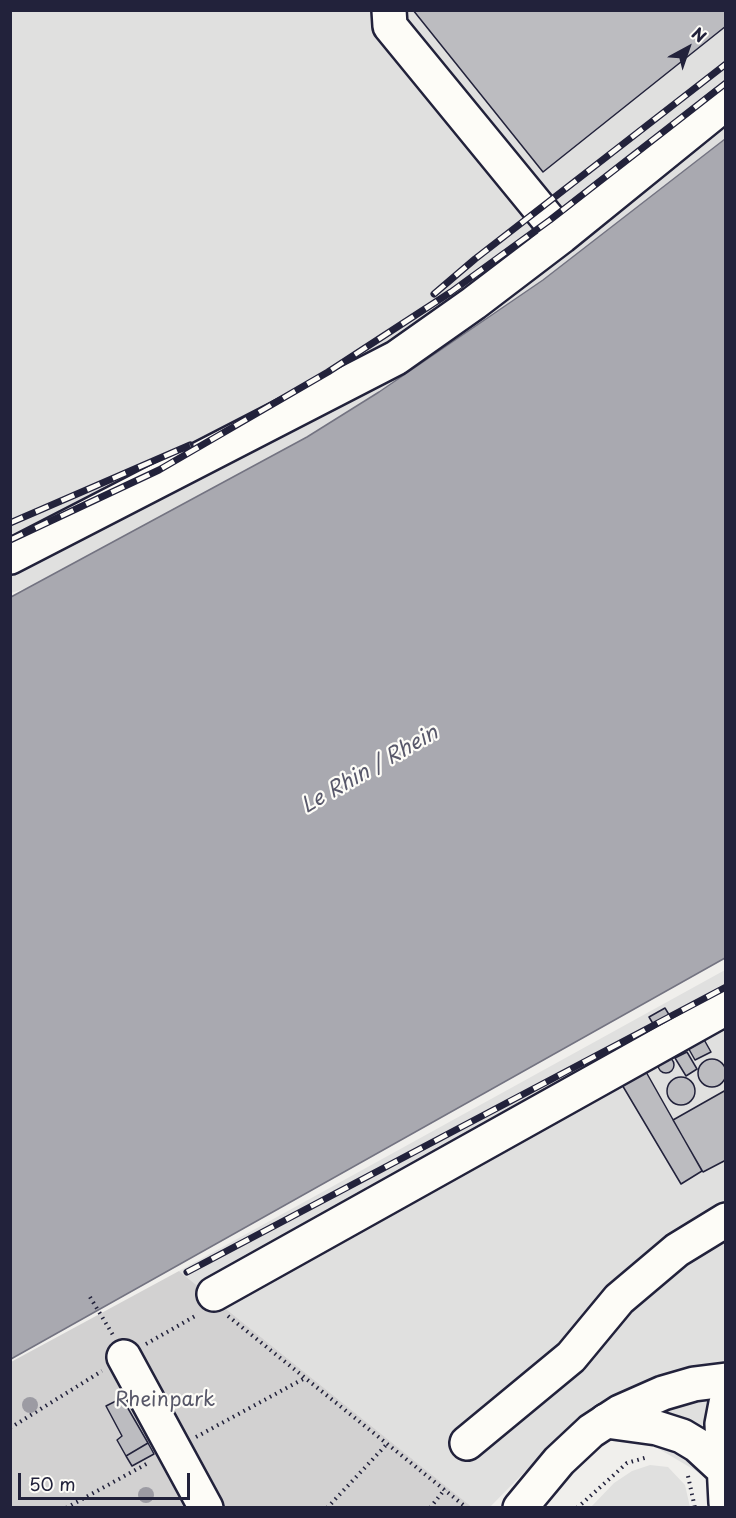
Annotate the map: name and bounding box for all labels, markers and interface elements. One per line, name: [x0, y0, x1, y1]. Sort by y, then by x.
north arrow: [658, 18, 718, 78]
text: N: [687, 21, 712, 47]
water label: Le Rhin / Rhein: [297, 721, 443, 819]
park label: Rheinpark: [115, 1388, 215, 1412]
scale bar: [21, 1461, 194, 1499]
text: 50 m: [29, 1470, 76, 1497]

